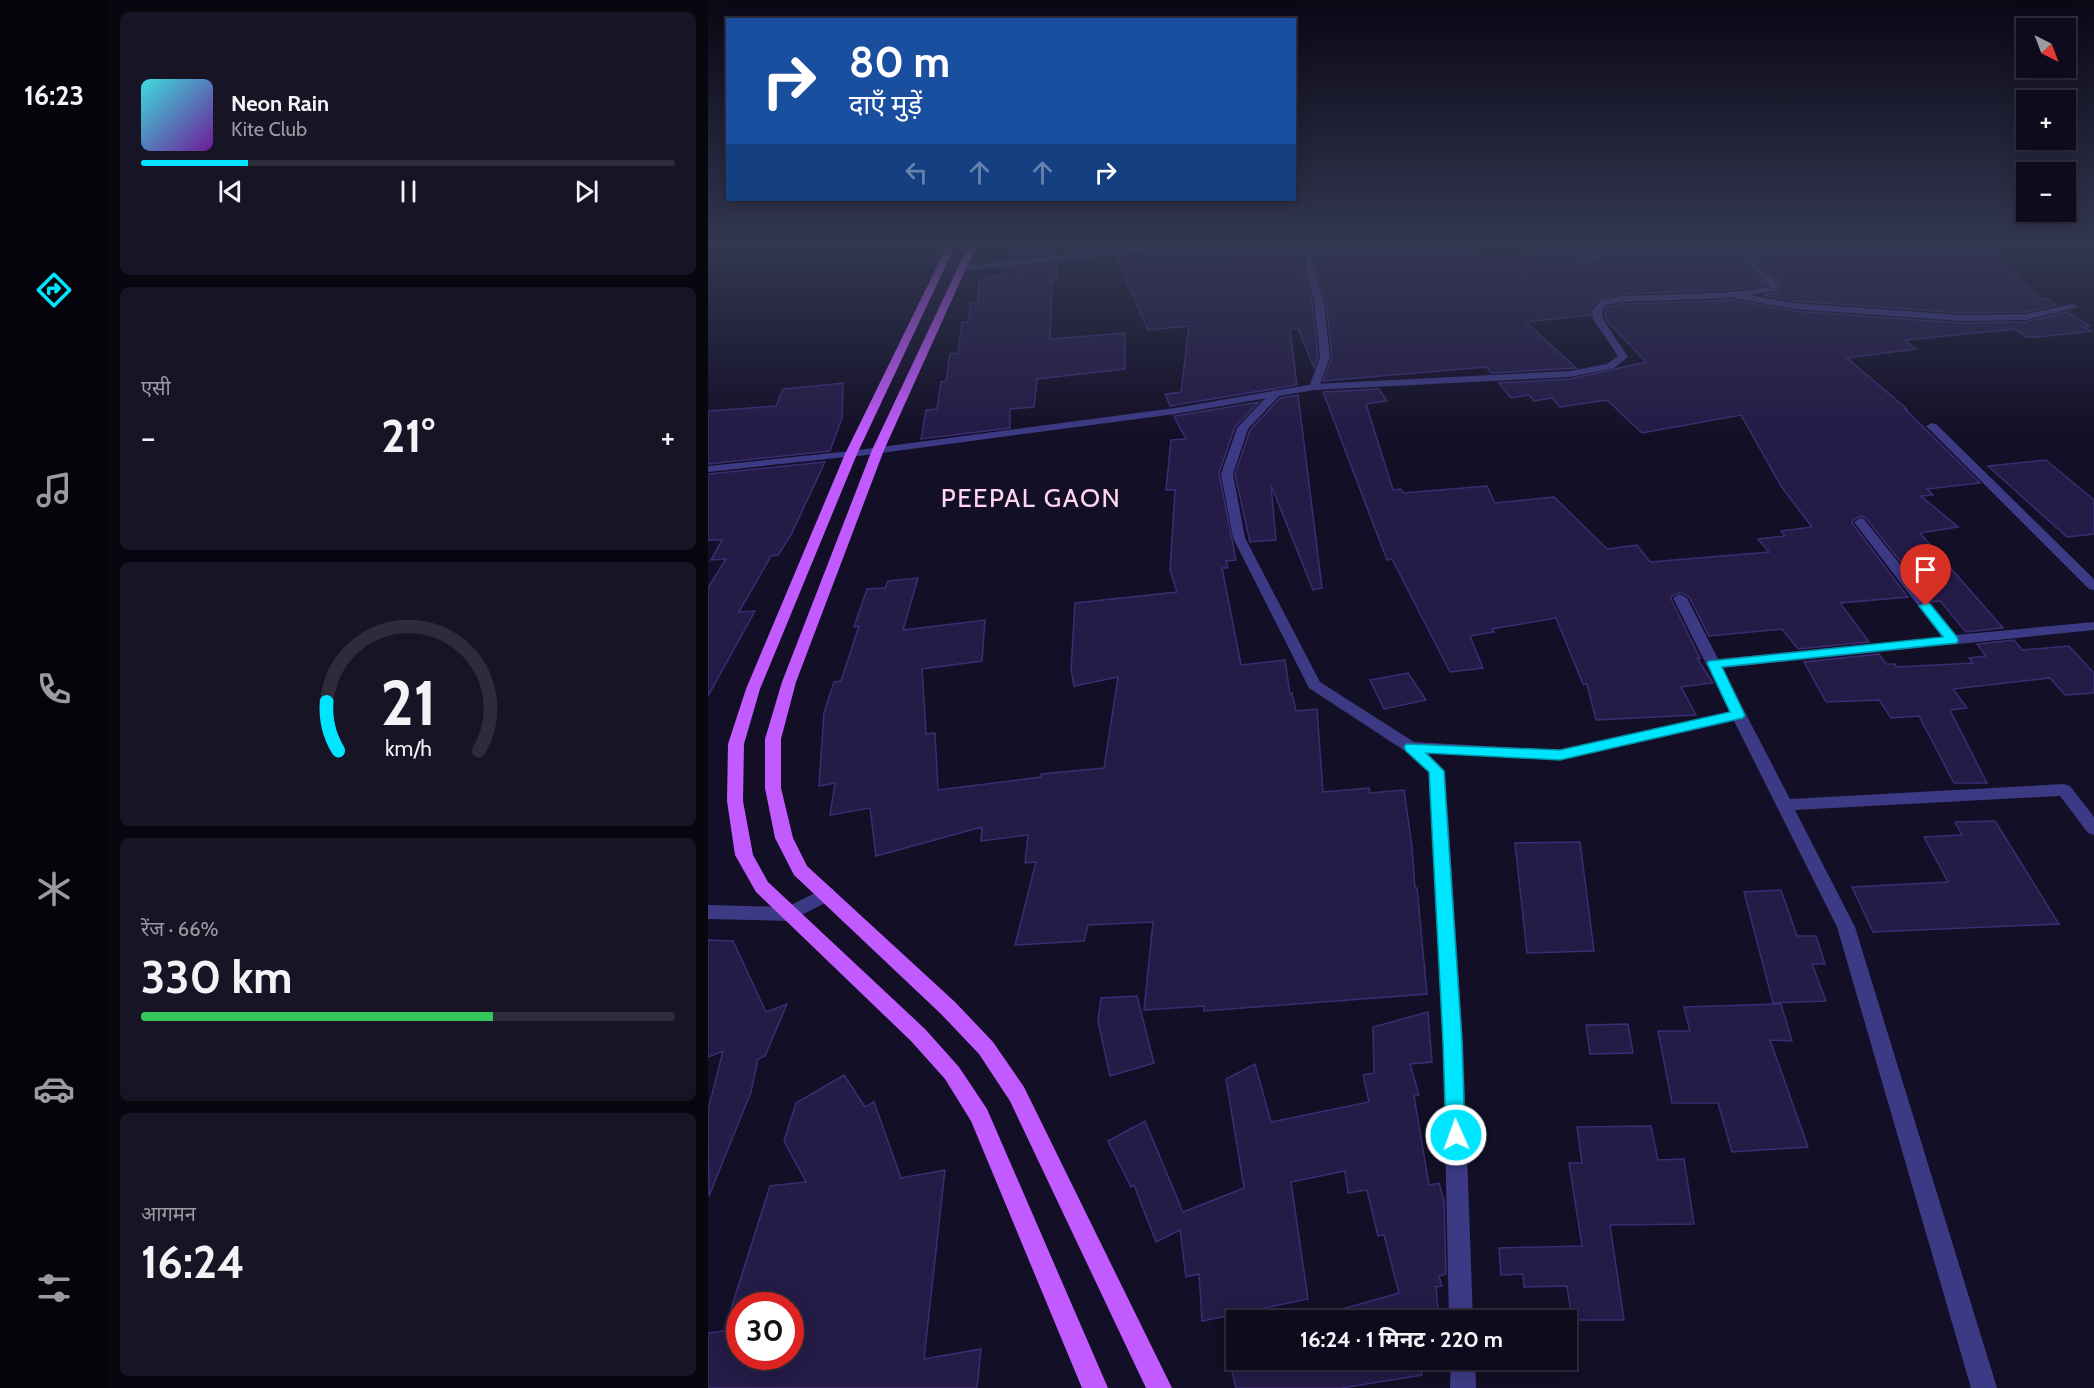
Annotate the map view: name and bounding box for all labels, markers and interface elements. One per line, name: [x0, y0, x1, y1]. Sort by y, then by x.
north arrow: [2016, 18, 2076, 78]
map controls: [2016, 18, 2076, 222]
text: 80 m: [849, 36, 950, 88]
icon: right: [750, 42, 828, 120]
text: 16:23: [24, 79, 84, 112]
text: दाएँ मुड़ें: [849, 88, 922, 121]
text: Neon Rain: [231, 90, 329, 117]
button: +: [2016, 90, 2076, 150]
text: Kite Club: [231, 117, 307, 141]
icon: left: [900, 156, 933, 189]
icon: ahead: [963, 156, 996, 189]
icon: ahead: [1026, 156, 1059, 189]
icon: right: [1089, 156, 1122, 189]
button: −: [2016, 162, 2076, 222]
icon: previous: [214, 175, 247, 208]
icon: pause: [392, 175, 425, 208]
icon: next: [570, 175, 603, 208]
icon: directions: [33, 269, 75, 311]
text: एसी: [141, 376, 171, 400]
text: 21°: [381, 409, 435, 463]
text: −: [141, 417, 156, 457]
text: +: [660, 417, 675, 457]
icon: music: [33, 469, 75, 511]
district label: PEEPAL GAON: [941, 482, 1121, 514]
pin: [1900, 544, 1951, 606]
icon: arrive: [1909, 553, 1942, 586]
text: 21: [380, 665, 436, 741]
icon: phone: [33, 668, 75, 710]
text: km/h: [385, 735, 431, 761]
icon: climate: [33, 868, 75, 910]
text: रेंज · 66%: [141, 917, 218, 941]
text: 330 km: [141, 950, 292, 1004]
icon: car: [33, 1068, 75, 1110]
position arrow: [1424, 1103, 1488, 1167]
text: आगमन: [141, 1202, 196, 1226]
text: 16:24: [141, 1235, 245, 1289]
icon: filters: [33, 1267, 75, 1309]
speed limit sign: 30: [726, 1292, 804, 1370]
text: 16:24 · 1 मिनट · 220 m: [1300, 1326, 1503, 1353]

